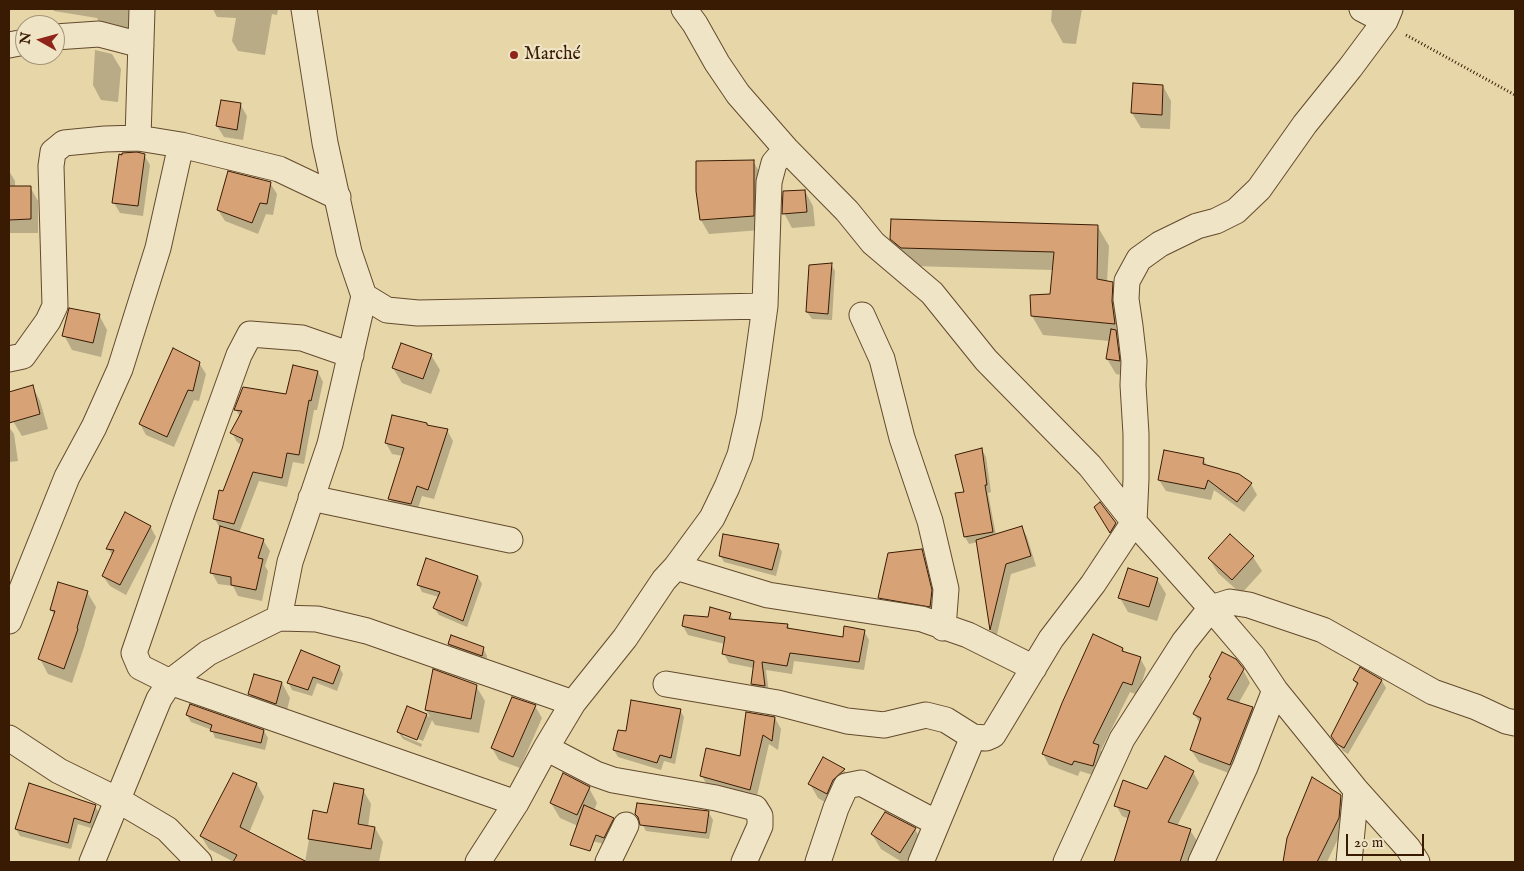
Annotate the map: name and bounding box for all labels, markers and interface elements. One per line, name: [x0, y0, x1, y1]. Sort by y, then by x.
north arrow: [15, 15, 65, 65]
text: N: [16, 31, 36, 45]
place label: Marché: [524, 44, 581, 66]
marker: Marché: [508, 49, 520, 61]
scale bar: [1349, 824, 1426, 856]
text: 20 m: [1354, 833, 1383, 852]

